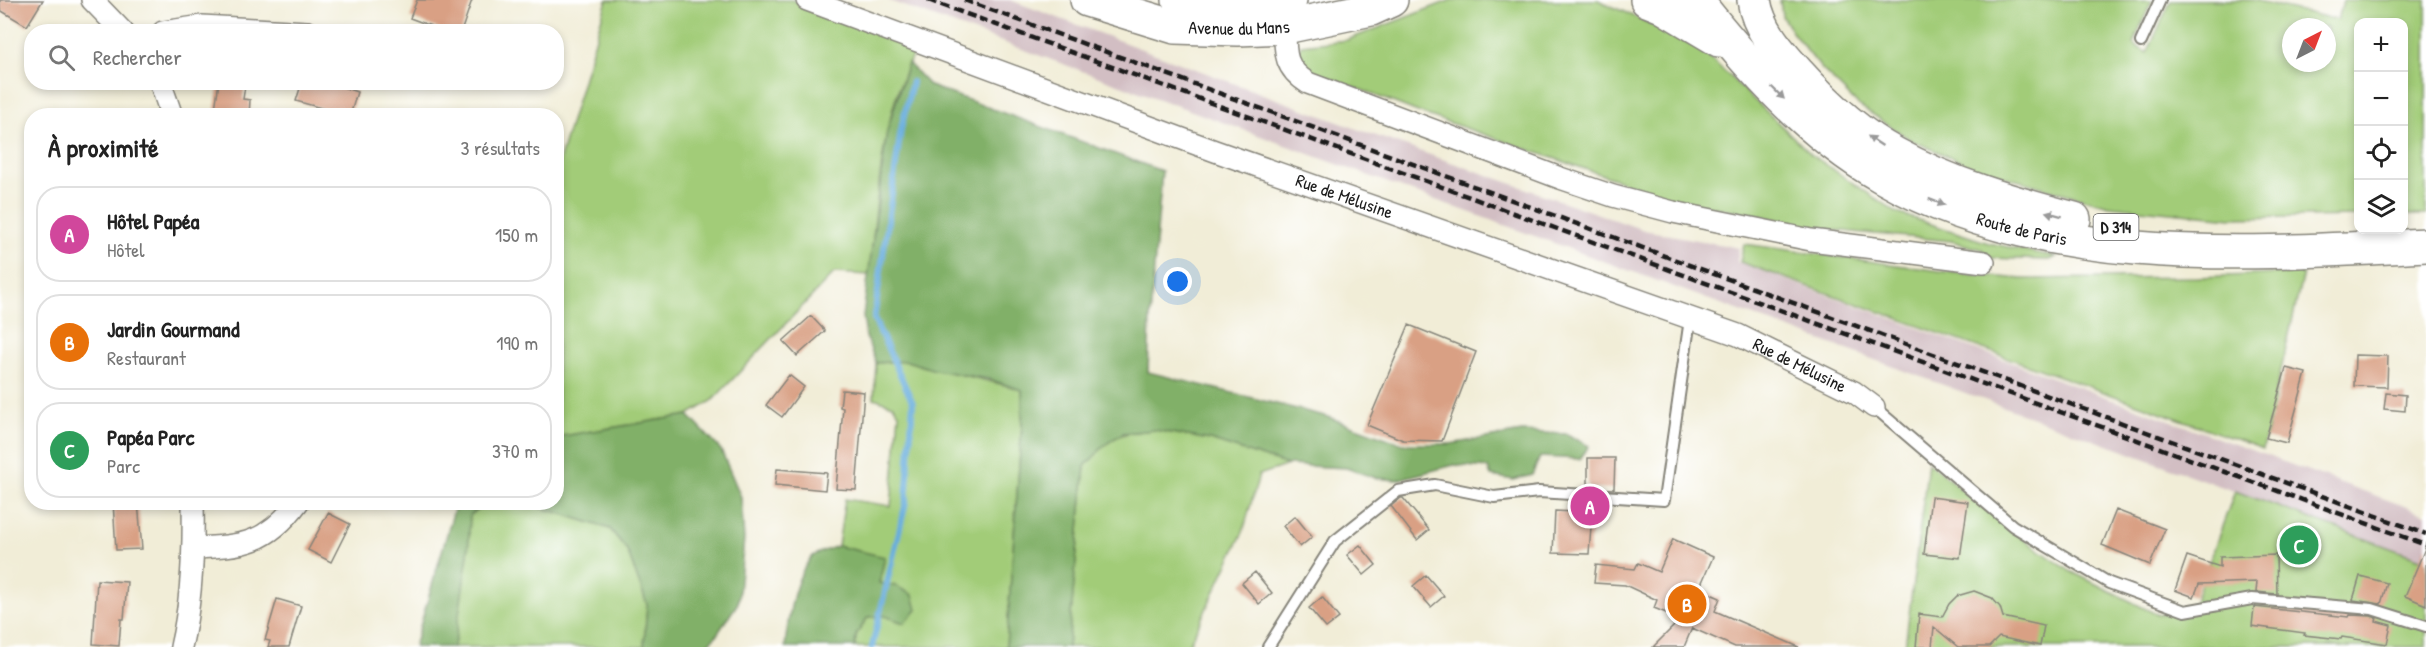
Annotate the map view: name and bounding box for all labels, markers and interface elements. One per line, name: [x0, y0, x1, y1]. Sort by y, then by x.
street label: Avenue du Mans: [1188, 13, 1292, 41]
north arrow: [2282, 18, 2336, 72]
map controls: [2354, 18, 2408, 234]
button: +: [2354, 18, 2408, 72]
search box: [24, 24, 564, 90]
icon: search: [45, 41, 78, 74]
text: Rechercher: [93, 42, 182, 72]
button: −: [2354, 72, 2408, 126]
one-way arrow: [1770, 86, 1784, 100]
button: locate: [2354, 126, 2408, 180]
text: À proximité: [48, 130, 159, 165]
text: 3 résultats: [460, 134, 540, 161]
one-way arrow: [1867, 135, 1883, 147]
street label: Rue de Mélusine: [1292, 167, 1396, 225]
button: layers: [2354, 180, 2408, 234]
one-way arrow: [1929, 197, 1947, 207]
text: Hôtel Papéa: [107, 206, 199, 236]
street label: Route de Paris: [1974, 206, 2069, 251]
one-way arrow: [2045, 209, 2063, 218]
road number: D 314: [2094, 214, 2138, 240]
text: A: [65, 221, 74, 248]
text: 150 m: [495, 221, 538, 248]
text: Hôtel: [107, 236, 145, 263]
your location: [1163, 267, 1192, 296]
text: Jardin Gourmand: [107, 314, 240, 344]
text: B: [64, 329, 75, 356]
text: 190 m: [496, 329, 538, 356]
street label: Rue de Mélusine: [1749, 331, 1851, 398]
text: Restaurant: [107, 344, 186, 371]
text: Papéa Parc: [107, 422, 194, 452]
text: C: [64, 437, 75, 464]
text: 370 m: [492, 437, 538, 464]
text: Parc: [107, 452, 140, 479]
pin: A: [1570, 484, 1610, 528]
pin: C: [2280, 522, 2318, 568]
pin: B: [1668, 582, 1706, 626]

